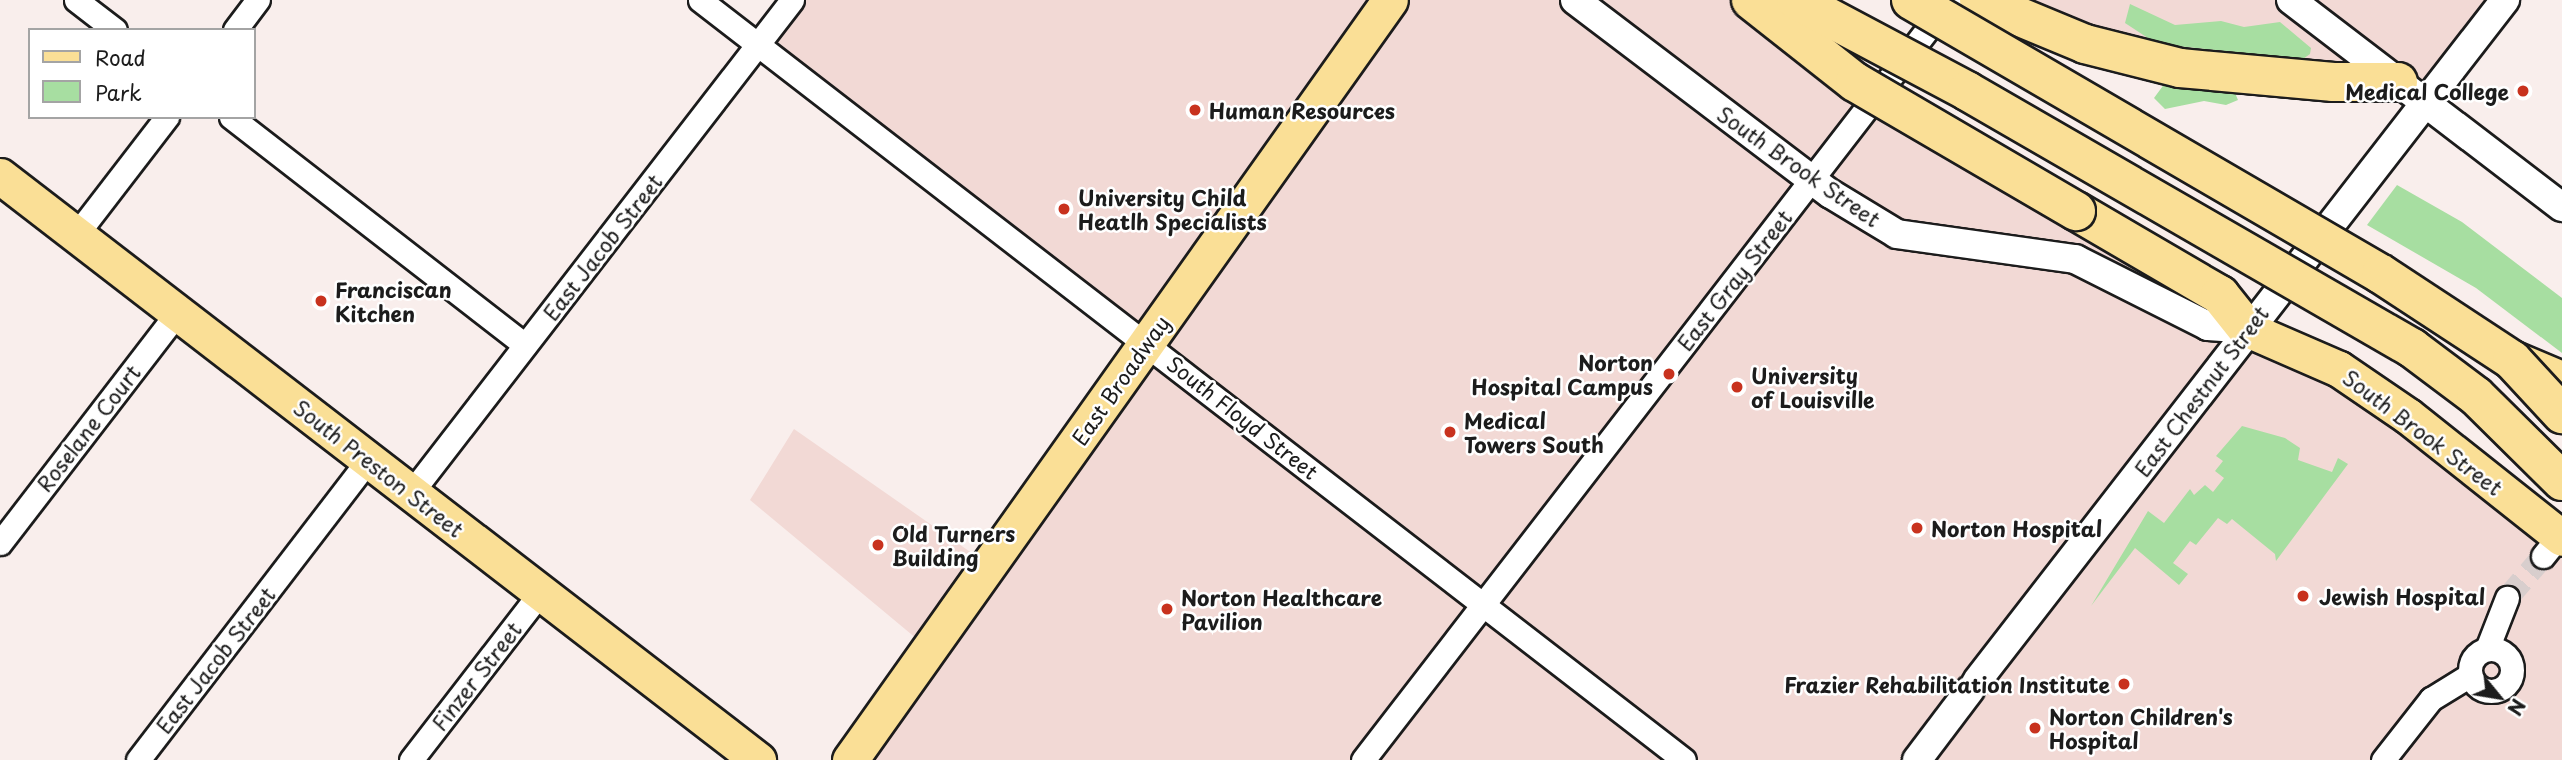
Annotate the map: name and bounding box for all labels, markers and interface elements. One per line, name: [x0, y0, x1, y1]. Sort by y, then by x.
legend: [28, 28, 256, 119]
text: Road: [95, 41, 146, 73]
text: Park: [95, 76, 142, 108]
place label: Medical College: [2345, 78, 2509, 104]
marker: Medical College: [2515, 83, 2531, 99]
place label: Human Resources: [1209, 97, 1397, 123]
street label: South Brook Street: [1712, 100, 1886, 232]
marker: Human Resources: [1187, 102, 1203, 118]
street label: East Jacob Street: [537, 169, 667, 325]
place label: University Child Heatlh Specialists: [1078, 184, 1267, 234]
marker: University Child Heatlh Specialists: [1056, 201, 1072, 217]
street label: East Gray Street: [1671, 205, 1797, 355]
place label: Franciscan Kitchen: [335, 276, 452, 326]
marker: Franciscan Kitchen: [313, 293, 329, 309]
street label: East Chestnut Street: [2128, 300, 2274, 482]
street label: East Broadway: [1066, 310, 1174, 450]
street label: South Floyd Street: [1161, 349, 1325, 485]
place label: Norton Hospital Campus: [1471, 349, 1653, 399]
street label: Roselane Court: [31, 360, 145, 496]
place label: University of Louisville: [1751, 362, 1875, 412]
street label: South Brook Street: [2337, 363, 2509, 501]
marker: Norton Hospital Campus: [1659, 364, 1679, 384]
marker: University of Louisville: [1729, 379, 1745, 395]
street label: South Preston Street: [288, 393, 470, 543]
place label: Medical Towers South: [1464, 407, 1604, 457]
marker: Medical Towers South: [1442, 424, 1458, 440]
place label: Norton Hospital: [1931, 515, 2102, 541]
place label: Old Turners Building: [892, 520, 1017, 570]
marker: Norton Hospital: [1909, 520, 1925, 536]
marker: Old Turners Building: [870, 537, 886, 553]
street label: East Jacob Street: [150, 582, 280, 738]
place label: Jewish Hospital: [2319, 583, 2486, 609]
place label: Norton Healthcare Pavilion: [1181, 584, 1383, 634]
marker: Jewish Hospital: [2293, 586, 2313, 606]
marker: Norton Healthcare Pavilion: [1159, 601, 1175, 617]
street label: Finzer Street: [426, 617, 526, 735]
north arrow: [2464, 662, 2534, 732]
place label: Frazier Rehabilitation Institute: [1782, 671, 2110, 697]
marker: Frazier Rehabilitation Institute: [2116, 676, 2132, 692]
text: N: [2501, 694, 2533, 721]
place label: Norton Children's Hospital: [2049, 703, 2234, 753]
marker: Norton Children's Hospital: [2027, 720, 2043, 736]

